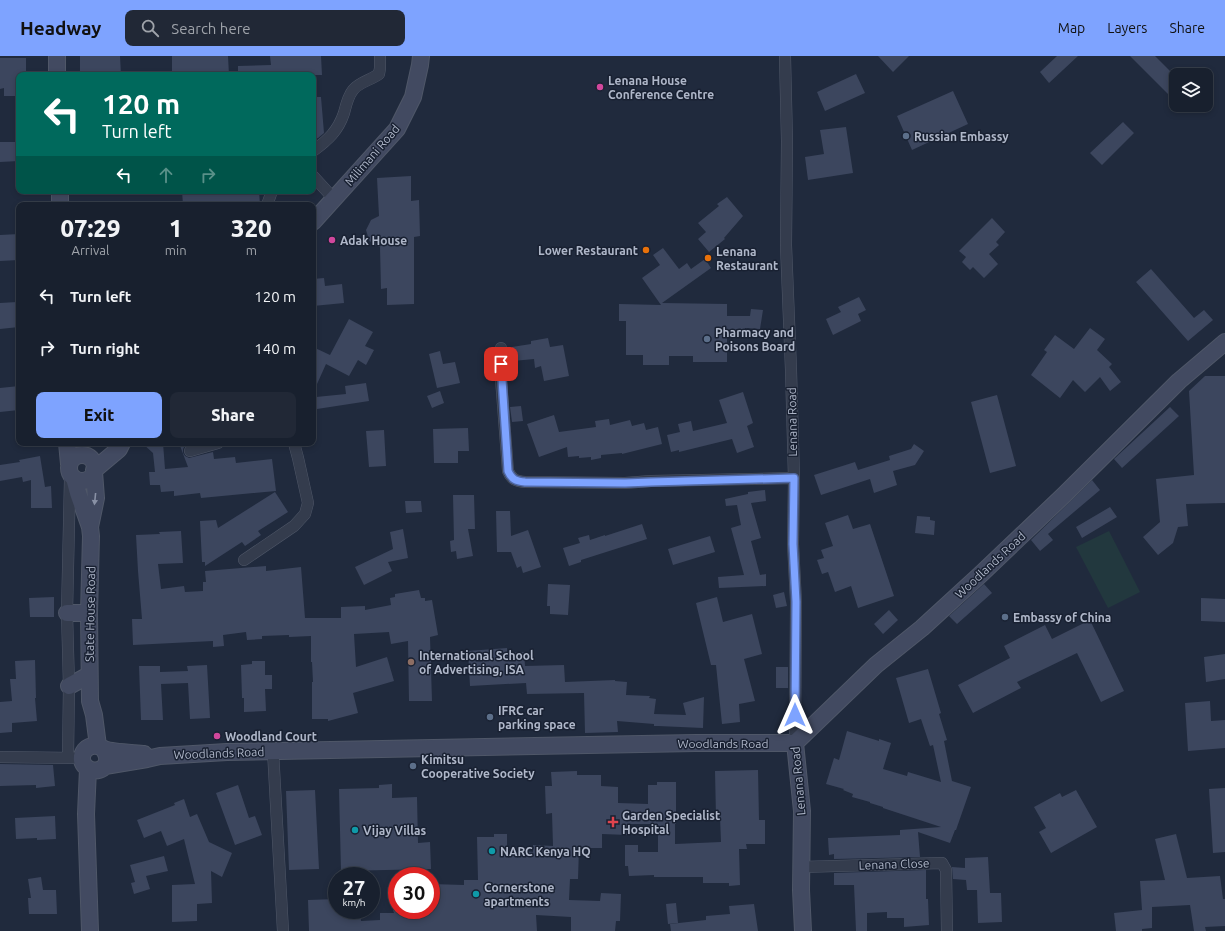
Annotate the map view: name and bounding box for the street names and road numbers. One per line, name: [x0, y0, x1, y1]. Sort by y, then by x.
street label: Milimani Road: [342, 122, 402, 188]
street label: Lenana Road: [785, 387, 799, 457]
street label: Woodlands Road: [952, 529, 1028, 601]
street label: State House Road: [83, 566, 97, 662]
street label: Woodlands Road: [678, 737, 768, 750]
street label: Woodlands Road: [173, 745, 265, 761]
street label: Lenana Road: [789, 746, 807, 816]
street label: Lenana Close: [858, 856, 930, 872]

